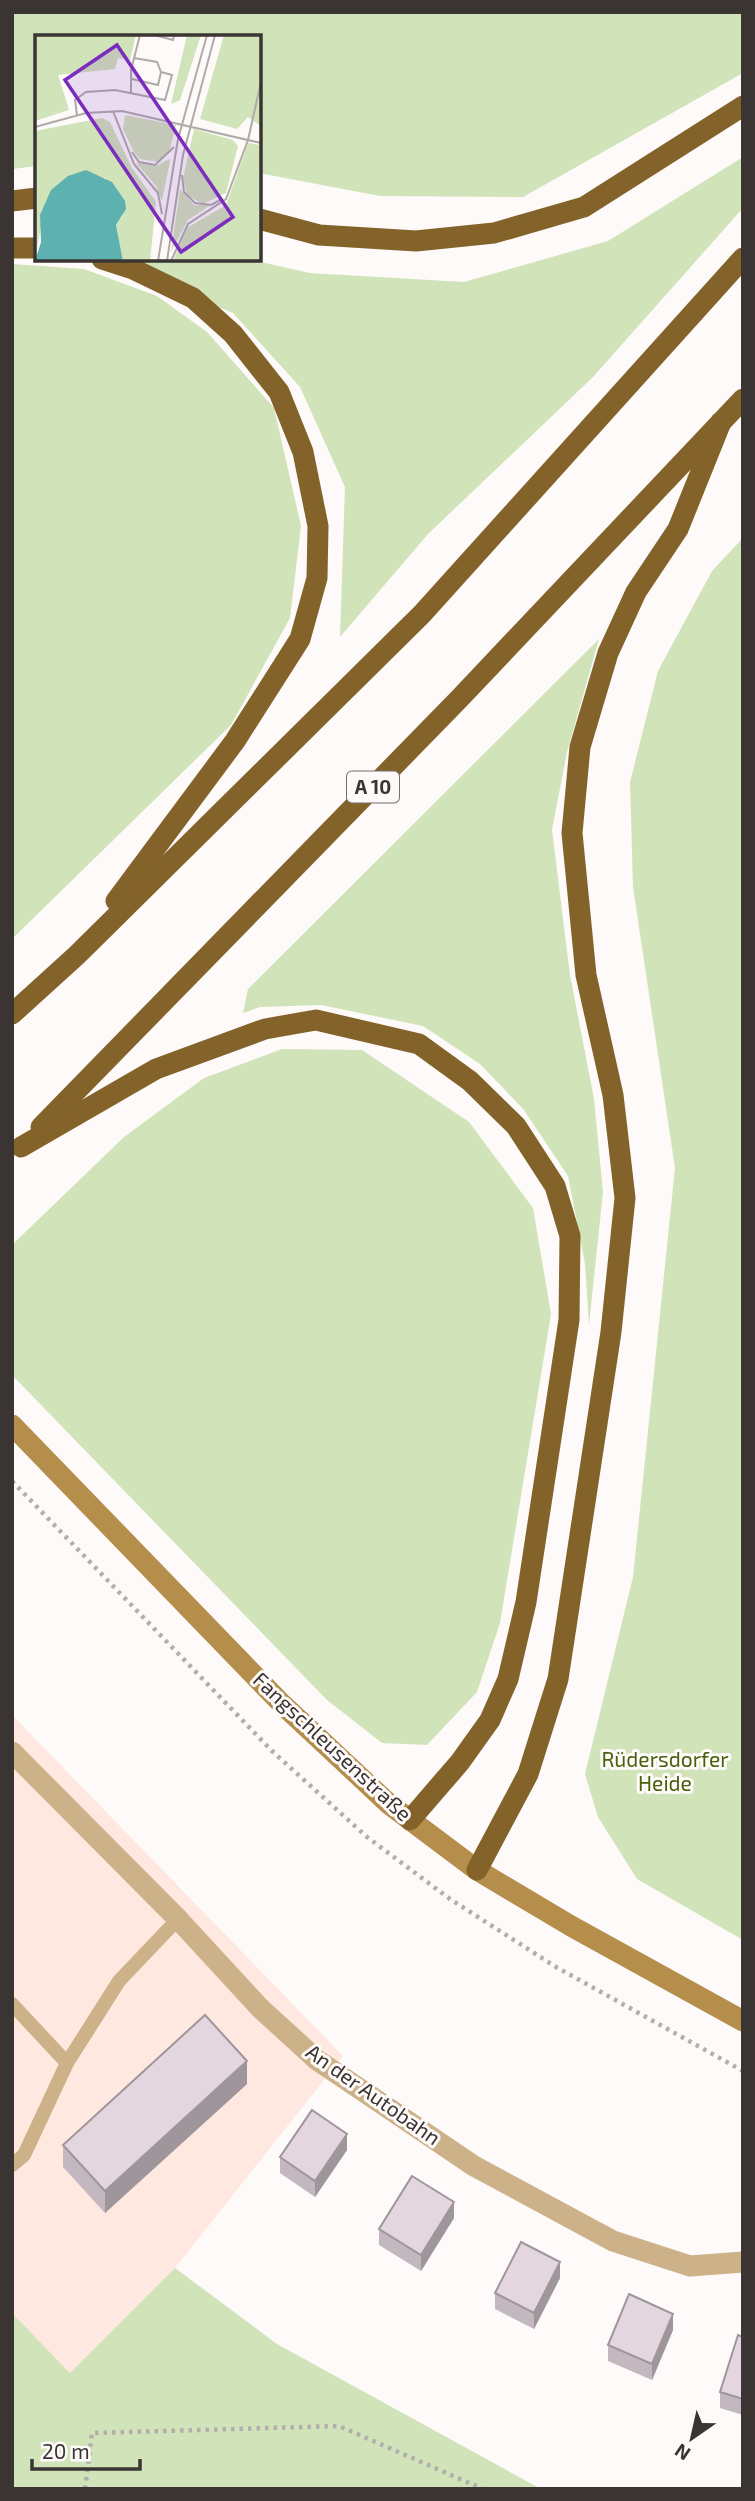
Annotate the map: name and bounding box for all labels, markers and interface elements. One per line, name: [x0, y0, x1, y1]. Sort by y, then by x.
inset map: [35, 35, 261, 261]
road number: A 10: [347, 772, 399, 802]
street label: Fangschleusenstraße: [249, 1666, 417, 1826]
park label: Rüdersdorfer Heide: [601, 1746, 729, 1795]
street label: An der Autobahn: [302, 2038, 446, 2149]
north arrow: [657, 2403, 727, 2473]
scale bar: [32, 2428, 140, 2472]
text: 20 m: [42, 2438, 90, 2463]
text: N: [670, 2439, 694, 2466]

